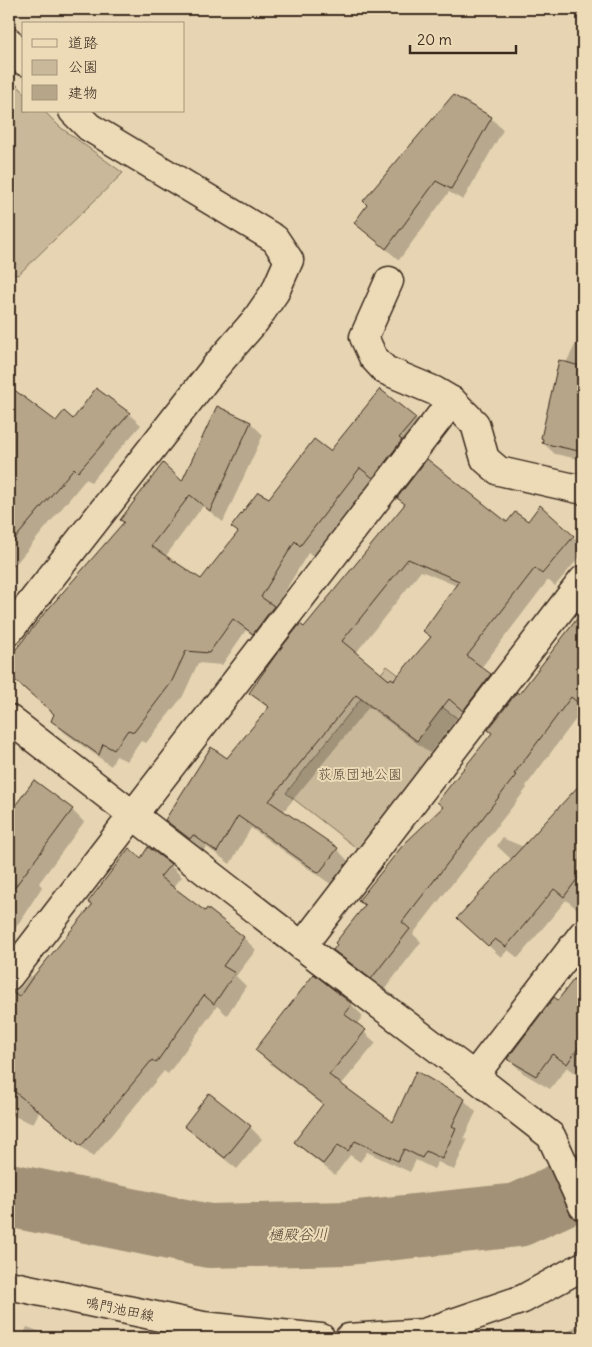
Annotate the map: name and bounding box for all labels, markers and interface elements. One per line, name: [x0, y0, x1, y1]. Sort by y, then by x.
legend: [22, 22, 185, 112]
scale bar: [410, 22, 516, 54]
text: 20 m: [417, 30, 452, 49]
text: 道路: [68, 33, 98, 52]
text: 公園: [68, 57, 98, 76]
text: 建物: [68, 83, 98, 102]
park label: 荻原団地公園: [318, 765, 402, 783]
water label: 樋殿谷川: [268, 1224, 328, 1244]
street label: 鳴門池田線: [84, 1293, 156, 1325]

